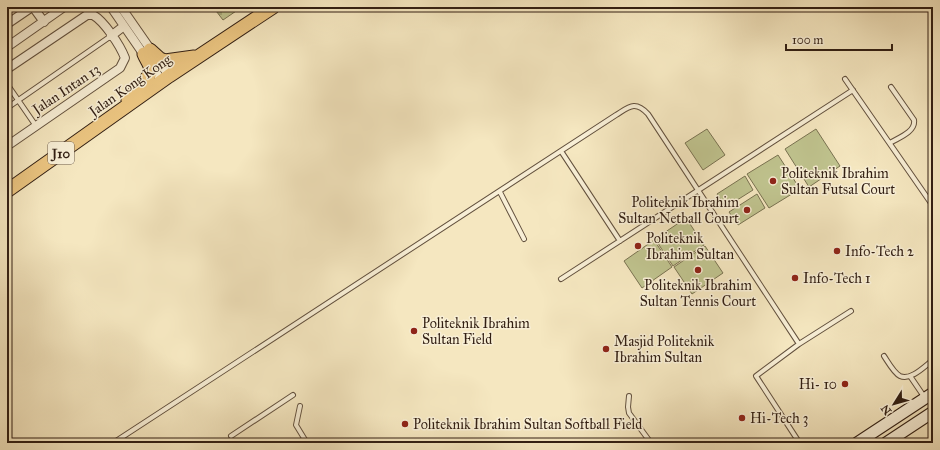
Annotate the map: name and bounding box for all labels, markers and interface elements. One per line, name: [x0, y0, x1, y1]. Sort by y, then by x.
scale bar: [786, 26, 892, 52]
text: 100 m: [792, 33, 823, 47]
street label: Jalan Kong Kong: [84, 50, 176, 122]
street label: Jalan Intan 13: [28, 61, 104, 120]
road number: J10: [48, 142, 74, 164]
place label: Politeknik Ibrahim Sultan Futsal Court: [781, 165, 895, 198]
marker: Politeknik Ibrahim Sultan Futsal Court: [768, 176, 778, 186]
place label: Politeknik Ibrahim Sultan Netball Court: [618, 194, 739, 227]
marker: Politeknik Ibrahim Sultan Netball Court: [742, 205, 752, 215]
place label: Politeknik Ibrahim Sultan: [646, 230, 734, 263]
marker: Politeknik Ibrahim Sultan: [633, 241, 643, 251]
place label: Info-Tech 2: [845, 243, 914, 260]
marker: Info-Tech 2: [832, 246, 842, 256]
marker: Politeknik Ibrahim Sultan Tennis Court: [693, 265, 703, 275]
place label: Info-Tech 1: [803, 270, 871, 287]
marker: Info-Tech 1: [790, 273, 800, 283]
place label: Politeknik Ibrahim Sultan Tennis Court: [640, 277, 756, 310]
place label: Politeknik Ibrahim Sultan Field: [422, 315, 530, 348]
marker: Politeknik Ibrahim Sultan Field: [409, 326, 419, 336]
place label: Masjid Politeknik Ibrahim Sultan: [614, 333, 715, 366]
marker: Masjid Politeknik Ibrahim Sultan: [601, 344, 611, 354]
place label: Hi- 10: [799, 376, 837, 393]
marker: Hi- 10: [840, 379, 850, 389]
north arrow: [874, 384, 914, 424]
text: N: [878, 402, 894, 417]
place label: Hi-Tech 3: [750, 410, 808, 427]
marker: Hi-Tech 3: [737, 413, 747, 423]
place label: Politeknik Ibrahim Sultan Softball Field: [413, 416, 642, 433]
marker: Politeknik Ibrahim Sultan Softball Field: [400, 419, 410, 429]

